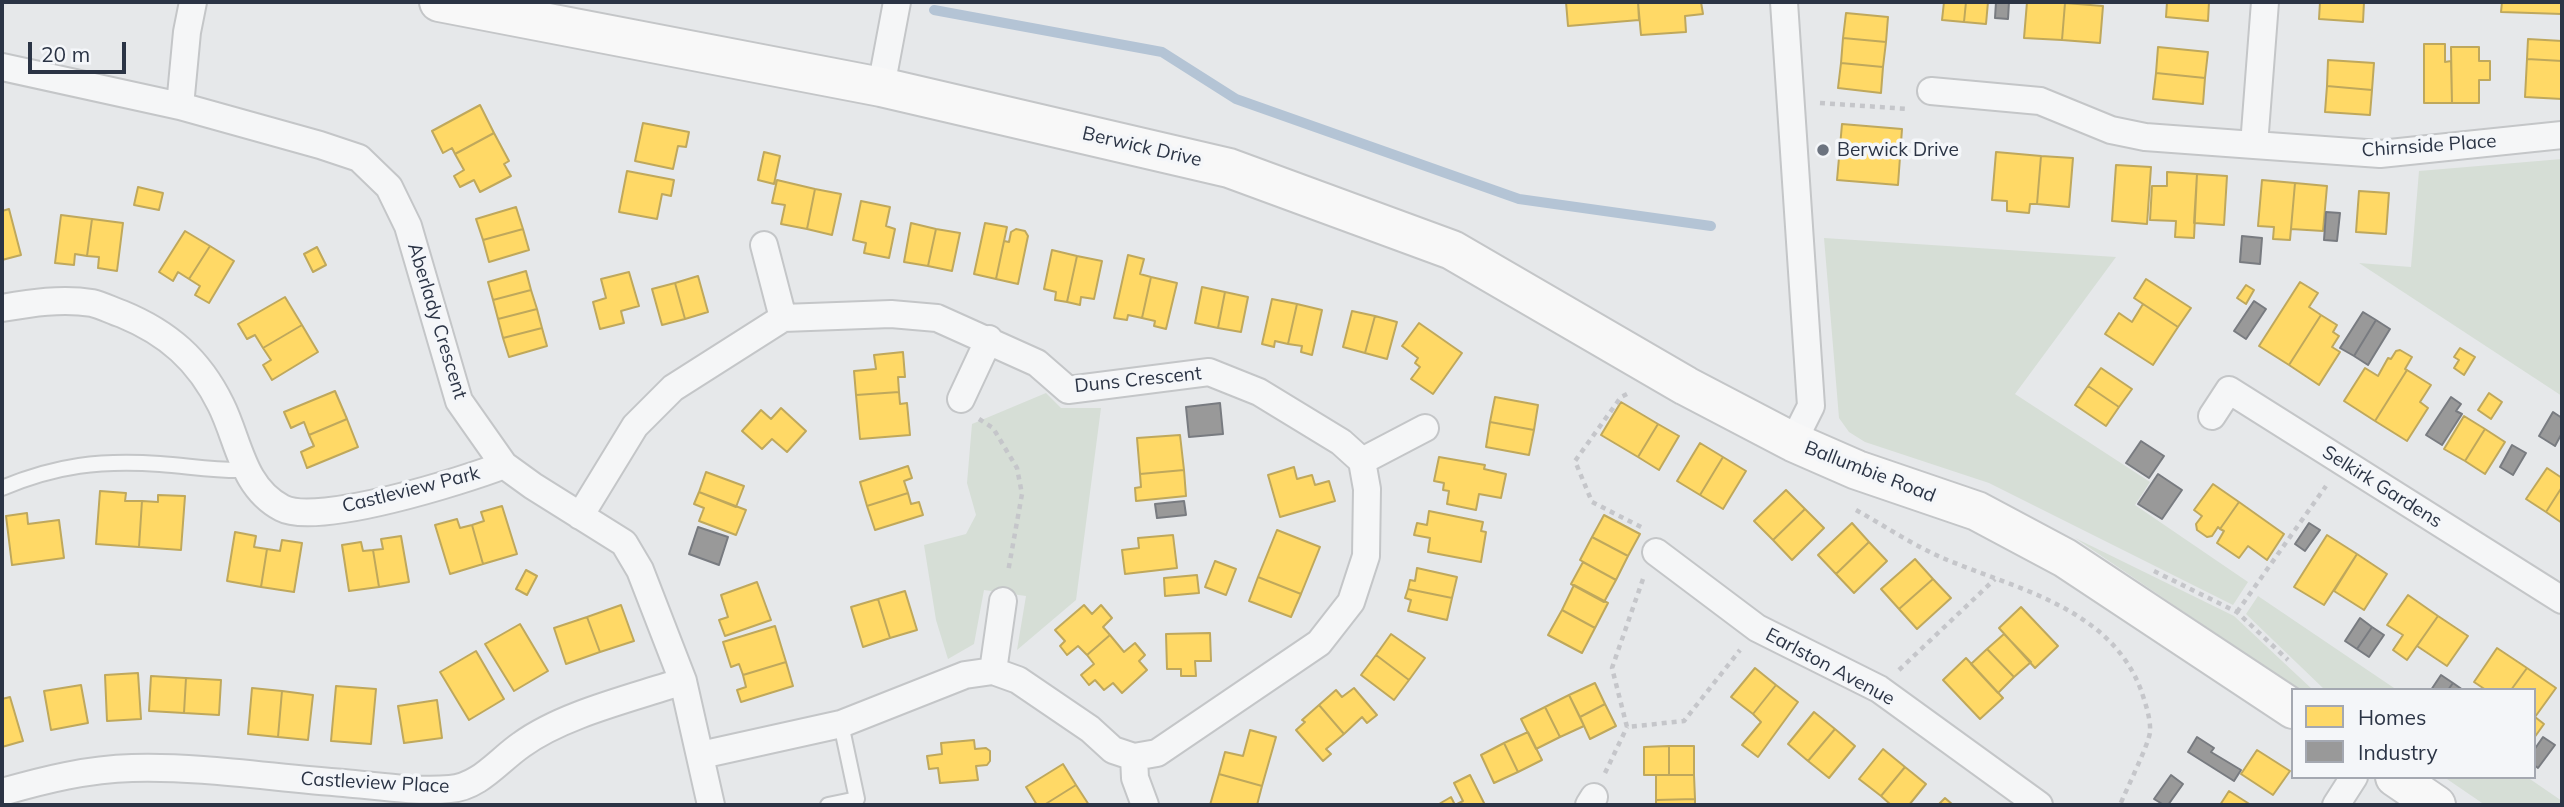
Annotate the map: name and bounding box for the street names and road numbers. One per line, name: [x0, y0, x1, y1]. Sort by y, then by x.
street label: Berwick Drive: [1080, 122, 1204, 172]
street label: Chirnside Place: [2361, 130, 2497, 162]
street label: Aberlady Crescent: [402, 240, 472, 402]
street label: Duns Crescent: [1073, 362, 1203, 398]
street label: Ballumbie Road: [1801, 436, 1939, 508]
street label: Selkirk Gardens: [2318, 441, 2446, 533]
street label: Castleview Park: [340, 462, 482, 518]
street label: Earlston Avenue: [1762, 623, 1898, 711]
street label: Castleview Place: [300, 768, 450, 798]

